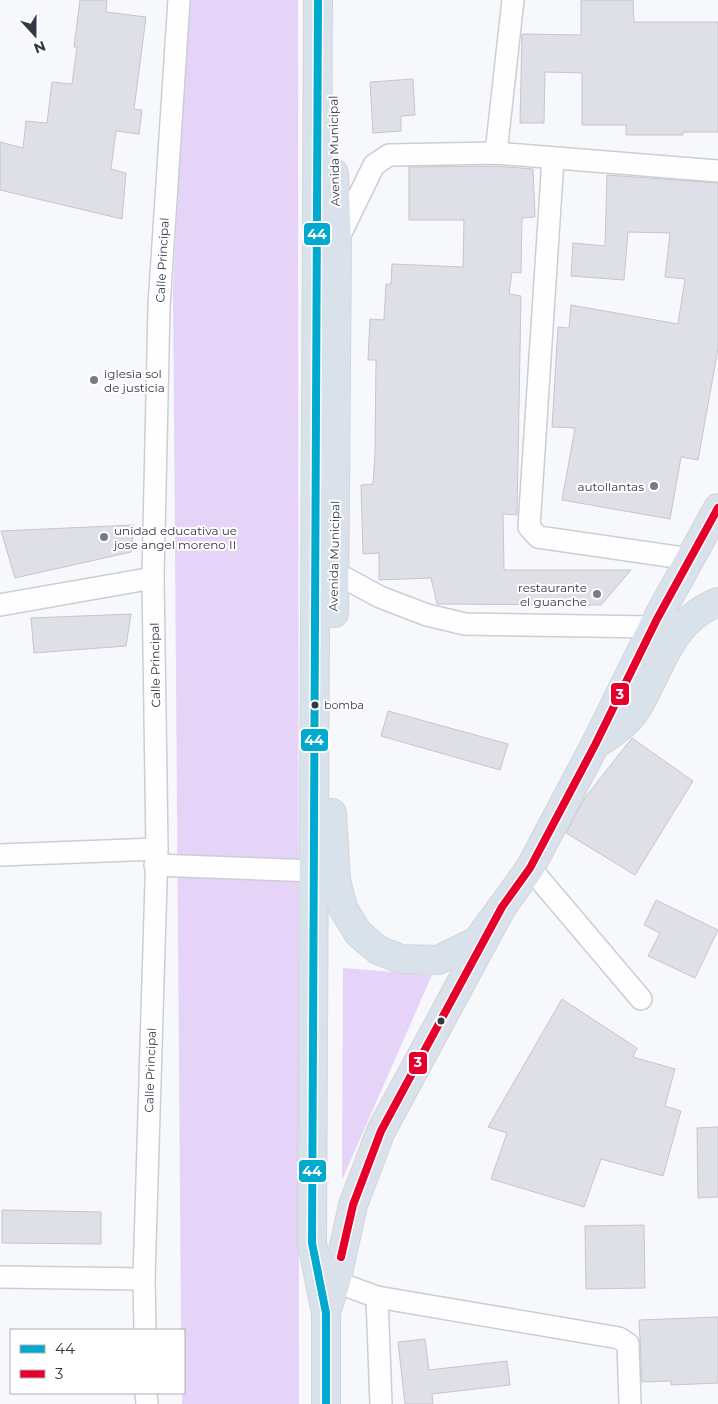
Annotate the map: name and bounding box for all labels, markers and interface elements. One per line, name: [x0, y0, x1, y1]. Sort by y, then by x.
north arrow: [10, 10, 60, 60]
text: N: [31, 37, 48, 58]
street label: Avenida Municipal: [326, 96, 342, 206]
street label: Calle Principal: [152, 217, 172, 303]
line badge: 44: [303, 222, 331, 246]
text: 44: [307, 225, 327, 243]
place label: iglesia sol de justicia: [104, 366, 165, 395]
marker: iglesia sol de justicia: [88, 374, 100, 386]
place label: autollantas: [577, 479, 644, 494]
marker: autollantas: [648, 480, 660, 492]
street label: Avenida Municipal: [326, 501, 342, 611]
place label: unidad educativa ue jose angel moreno II: [112, 523, 237, 552]
marker: unidad educativa ue jose angel moreno II: [98, 531, 110, 543]
place label: restaurante el guanche: [518, 580, 587, 609]
marker: restaurante el guanche: [591, 588, 603, 600]
street label: Calle Principal: [147, 622, 163, 708]
line badge: 3: [610, 682, 630, 706]
text: 3: [615, 685, 624, 703]
place label: bomba: [324, 698, 364, 712]
marker: bomba: [310, 700, 320, 710]
line badge: 44: [300, 728, 329, 752]
text: 44: [304, 731, 324, 749]
unlabelled marker: [436, 1016, 446, 1026]
street label: Calle Principal: [141, 1027, 159, 1113]
line badge: 3: [408, 1051, 428, 1075]
text: 3: [413, 1053, 422, 1071]
line badge: 44: [298, 1159, 327, 1183]
text: 44: [302, 1162, 322, 1180]
legend: [10, 1329, 185, 1394]
text: 44: [55, 1339, 75, 1358]
text: 3: [55, 1364, 63, 1383]

